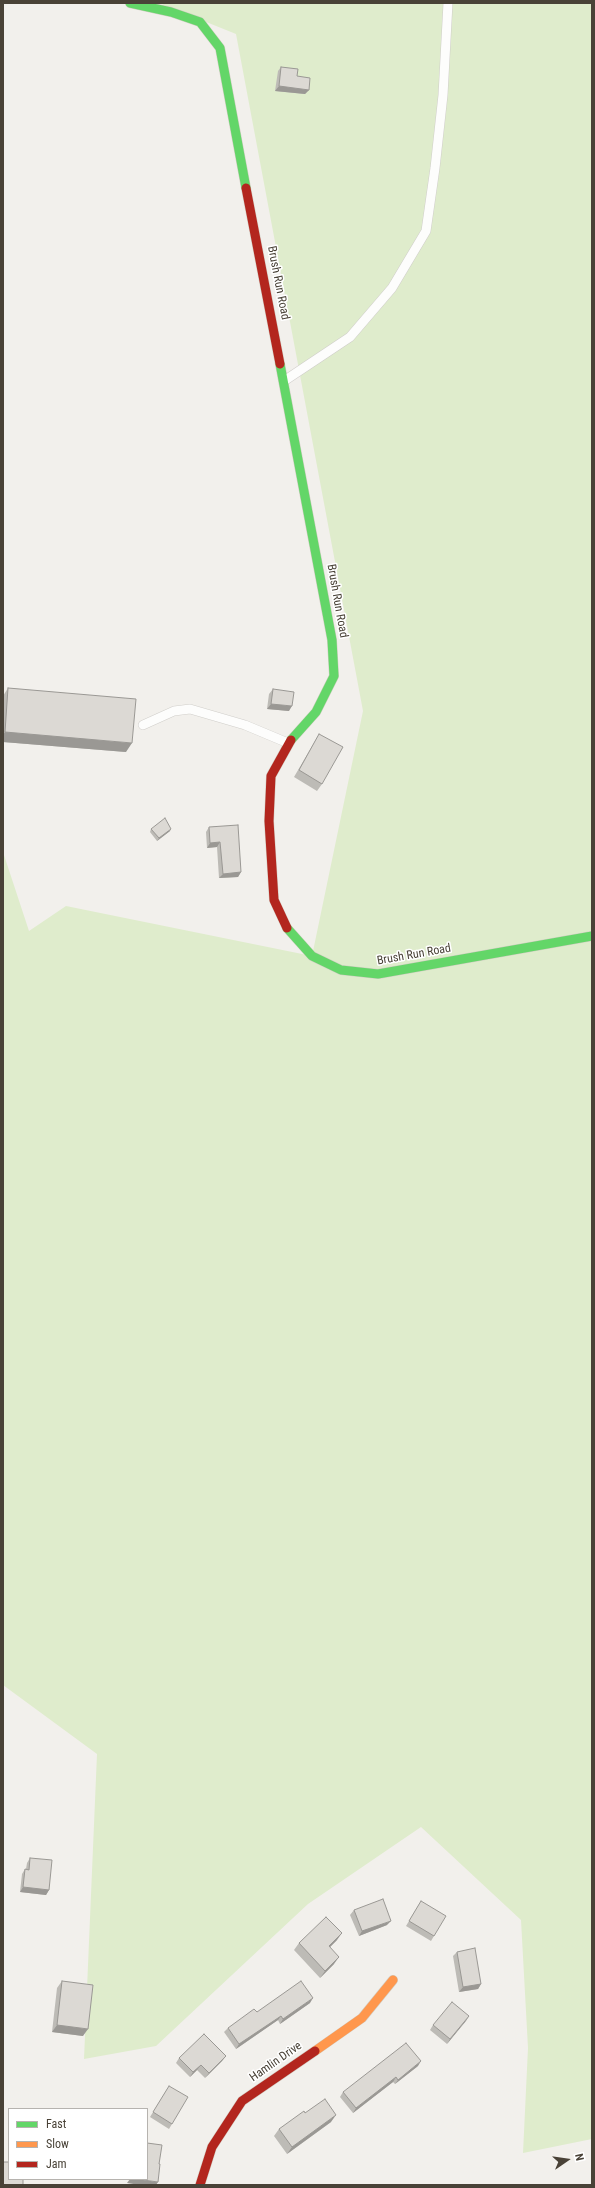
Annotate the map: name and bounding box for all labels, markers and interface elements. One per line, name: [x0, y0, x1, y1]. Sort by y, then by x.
street label: Brush Run Road: [264, 245, 292, 321]
street label: Brush Run Road: [323, 563, 351, 639]
street label: Brush Run Road: [376, 941, 452, 969]
street label: Hamlin Drive: [247, 2039, 305, 2085]
legend: [8, 2108, 148, 2180]
text: Fast: [46, 2117, 66, 2131]
text: Slow: [46, 2137, 69, 2151]
north arrow: [547, 2140, 587, 2180]
text: N: [572, 2152, 586, 2162]
text: Jam: [46, 2157, 67, 2171]

